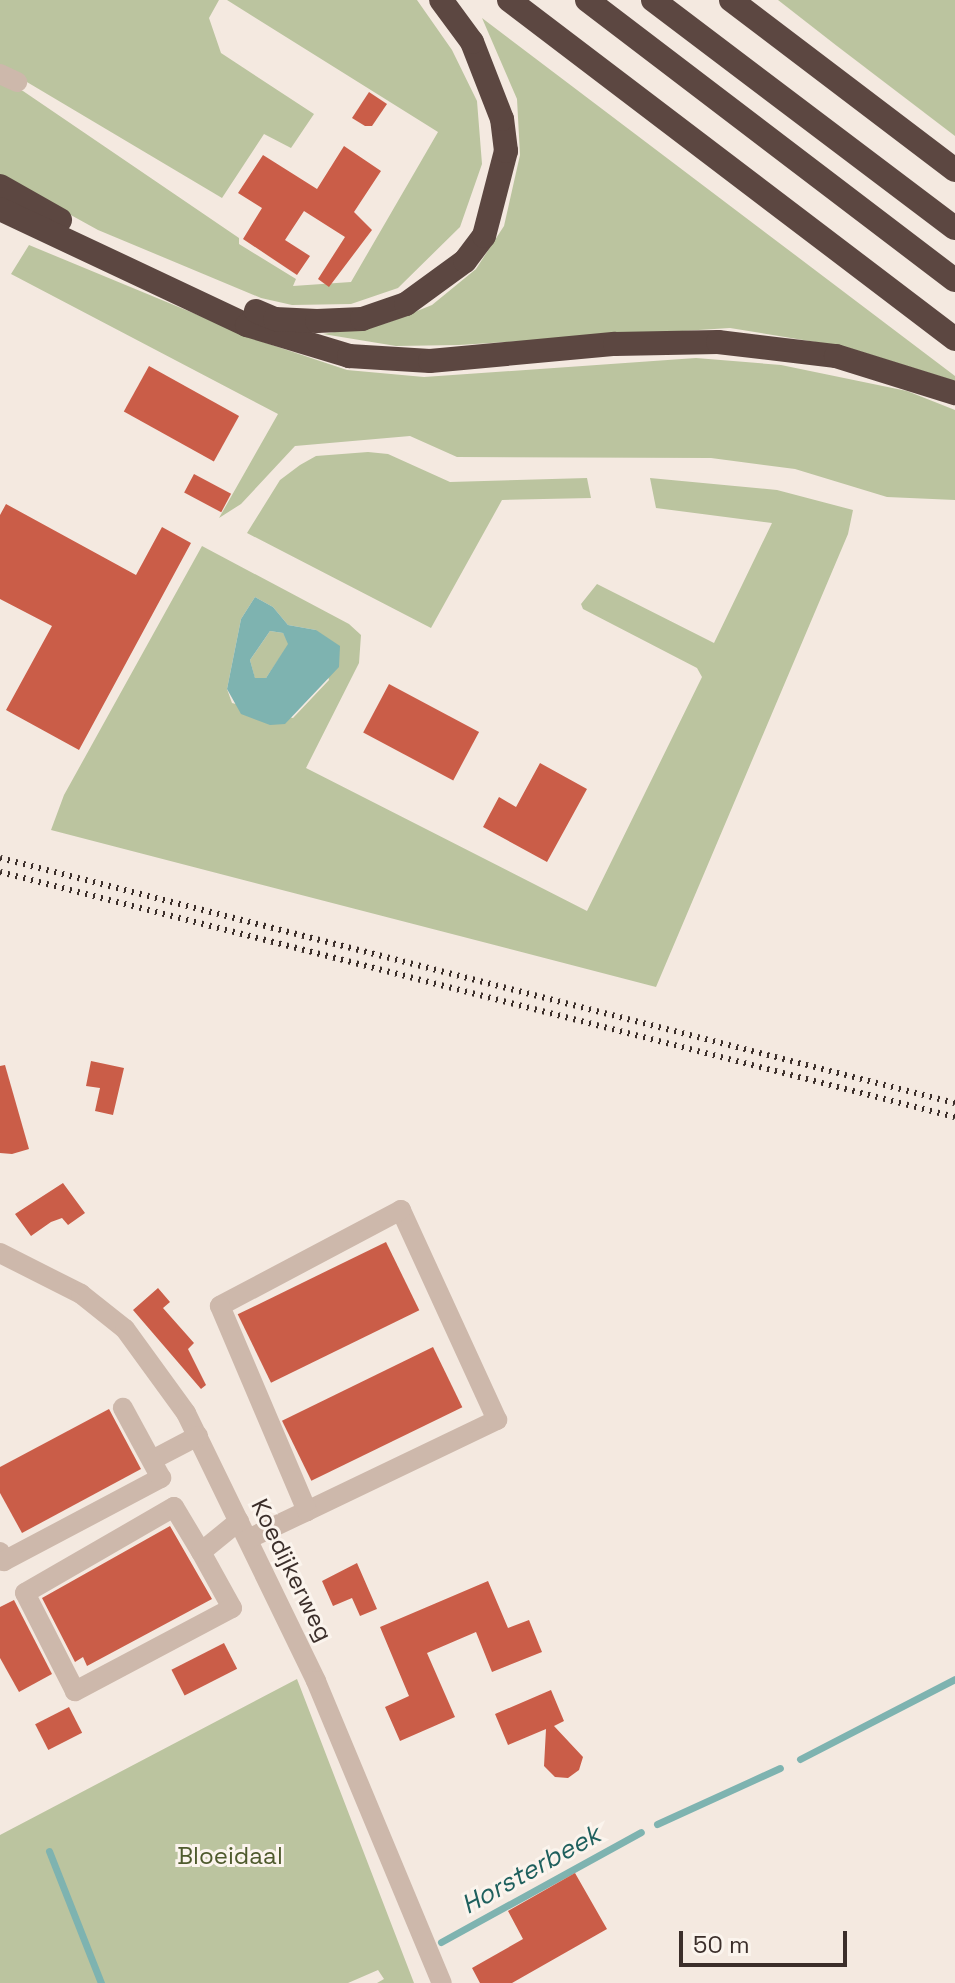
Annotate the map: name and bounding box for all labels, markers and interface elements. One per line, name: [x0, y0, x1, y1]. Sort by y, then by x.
street label: Koedijkerweg: [245, 1494, 339, 1646]
water label: Horsterbeek: [456, 1819, 606, 1921]
park label: Bloeidaal: [177, 1842, 283, 1870]
scale bar: [683, 1915, 851, 1965]
text: 50 m: [693, 1929, 750, 1960]

